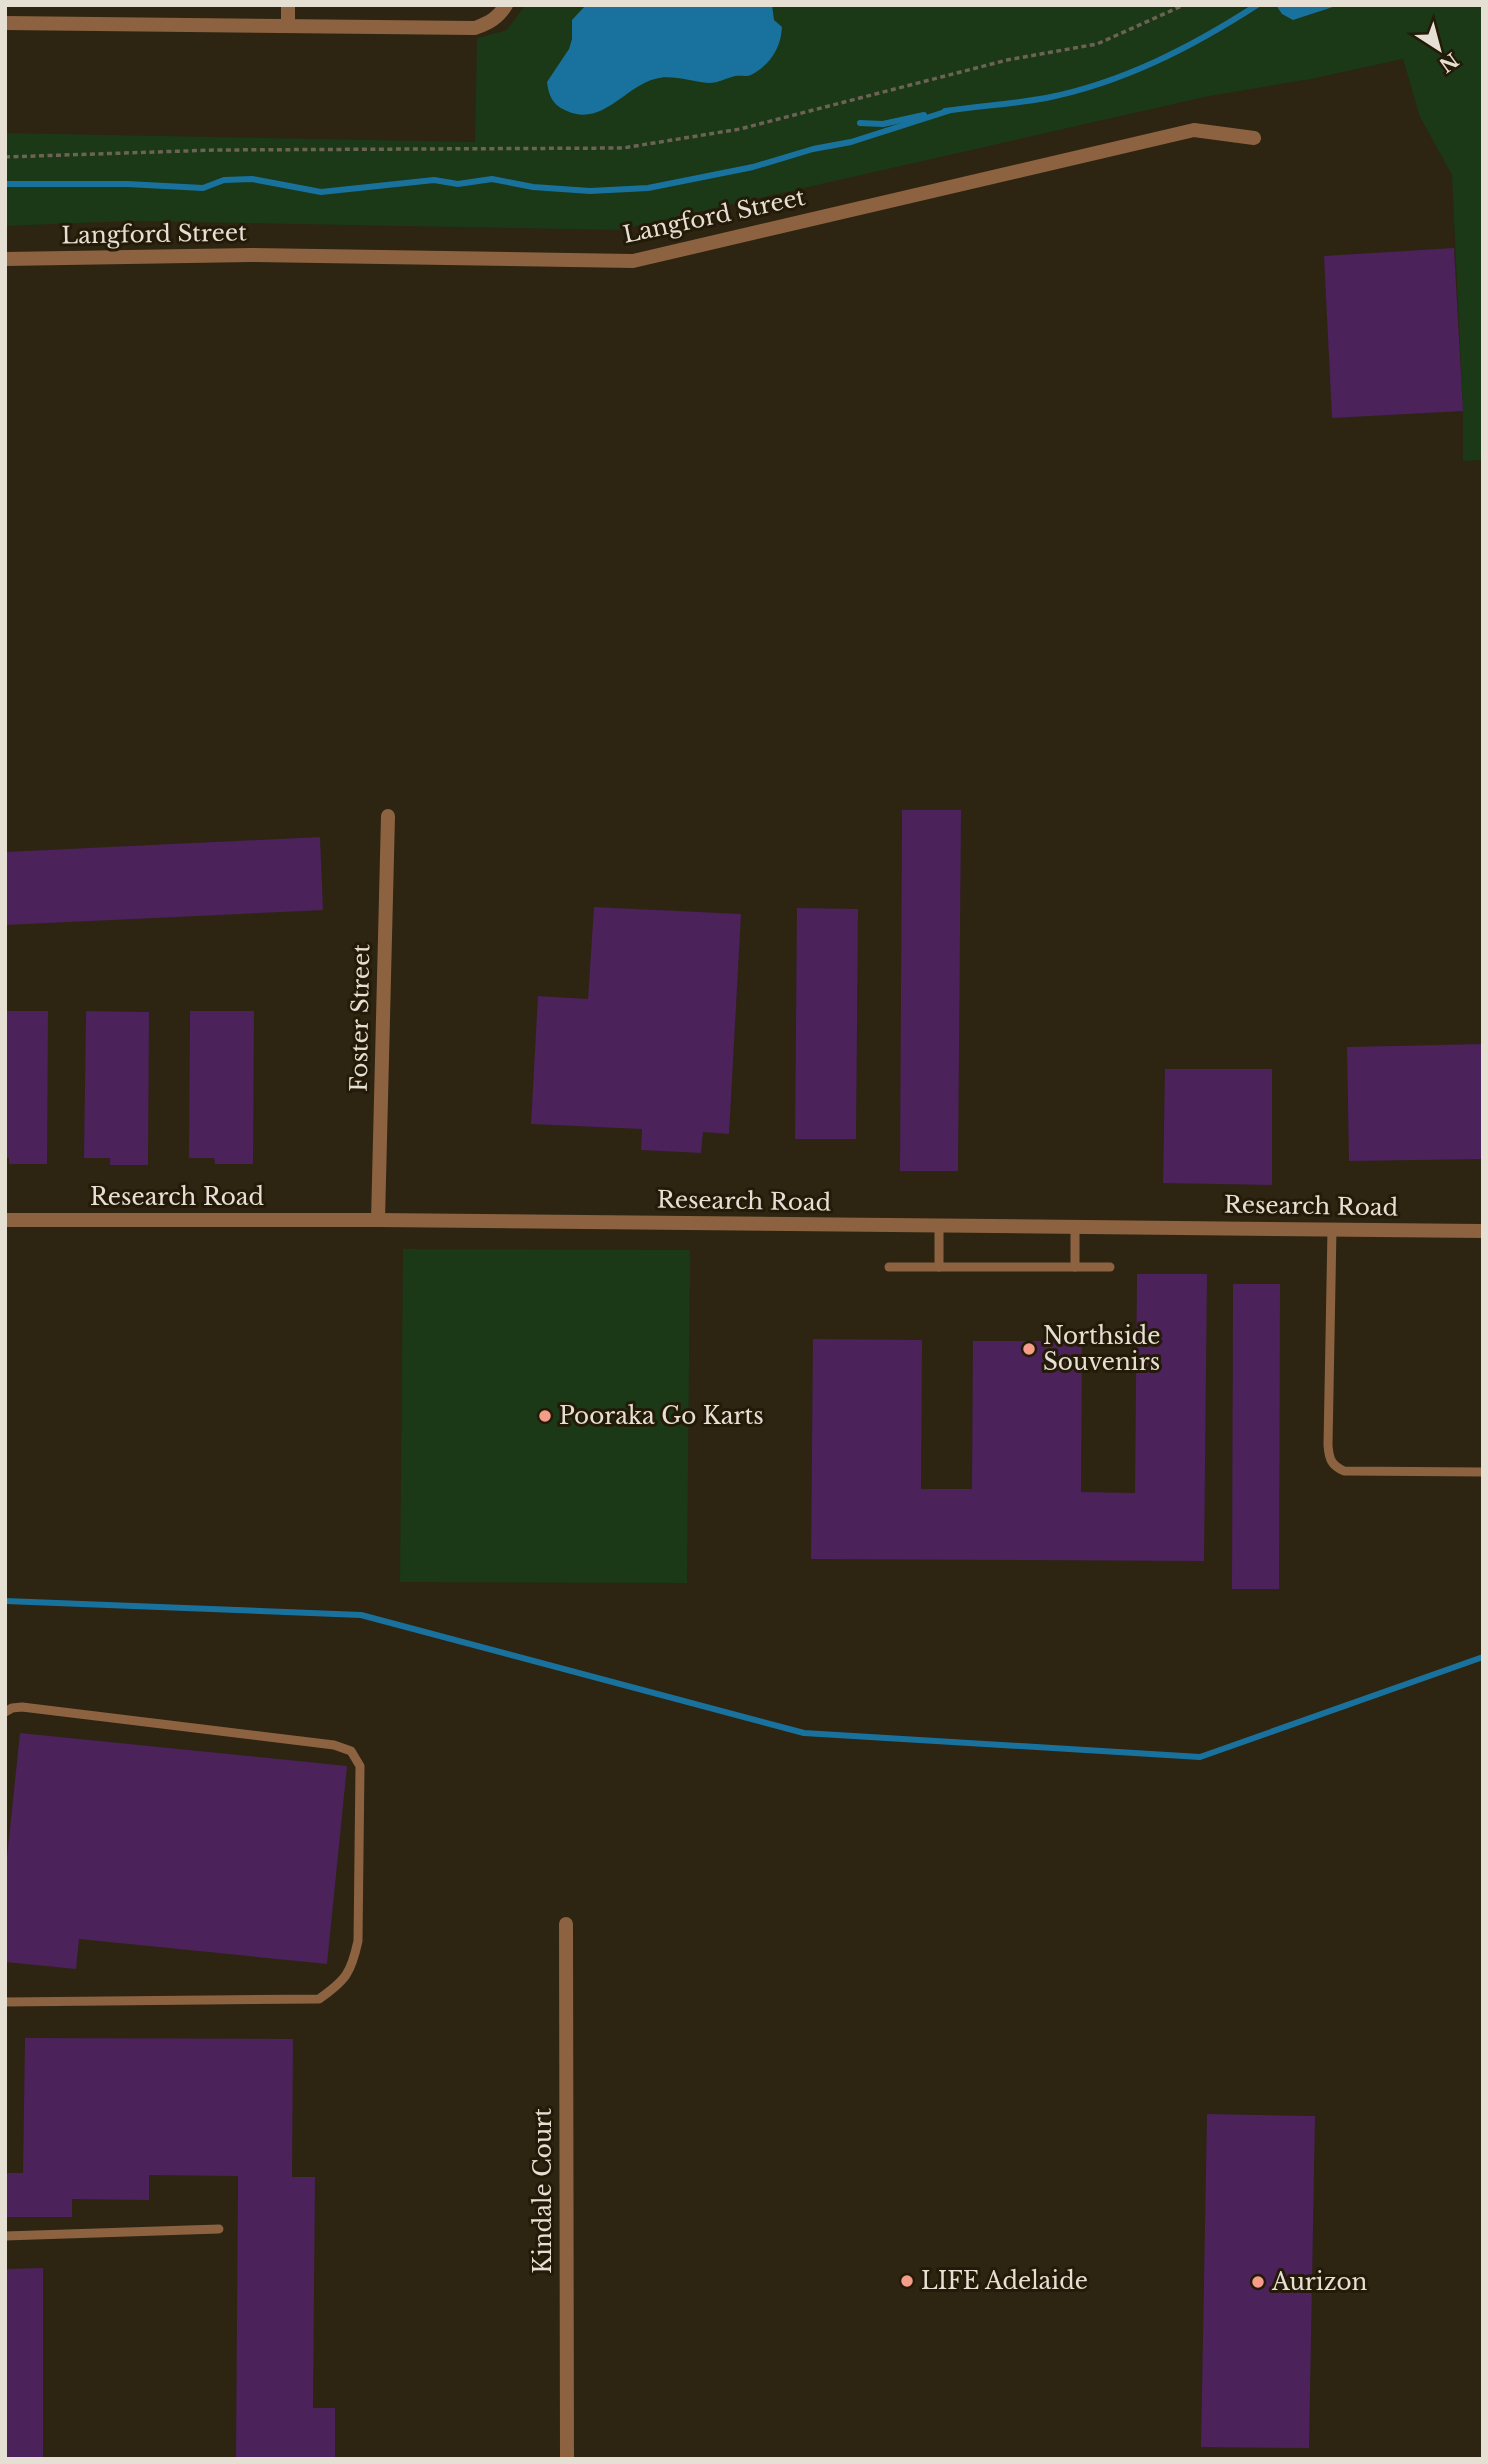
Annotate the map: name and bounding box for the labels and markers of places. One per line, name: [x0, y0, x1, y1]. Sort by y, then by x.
place label: Northside Souvenirs: [1043, 1322, 1161, 1376]
marker: Northside Souvenirs: [1021, 1341, 1037, 1357]
place label: Pooraka Go Karts: [559, 1402, 764, 1430]
marker: Pooraka Go Karts: [537, 1408, 553, 1424]
place label: LIFE Adelaide: [921, 2267, 1088, 2295]
place label: Aurizon: [1271, 2268, 1368, 2296]
marker: LIFE Adelaide: [899, 2273, 915, 2289]
marker: Aurizon: [1250, 2274, 1266, 2290]

